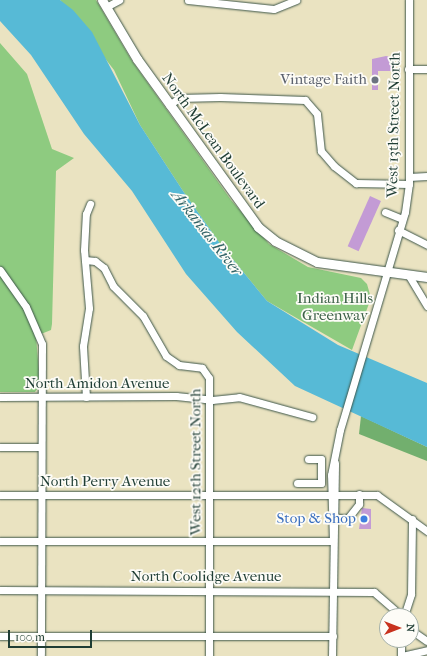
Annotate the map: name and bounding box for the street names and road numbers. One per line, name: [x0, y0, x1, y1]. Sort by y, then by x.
street label: West 13th Street North: [384, 52, 404, 198]
street label: North McLean Boulevard: [158, 70, 268, 212]
street label: North Amidon Avenue: [25, 375, 169, 393]
street label: West 12th Street North: [187, 389, 205, 535]
street label: North Perry Avenue: [40, 473, 170, 491]
street label: North Coolidge Avenue: [131, 568, 281, 586]

